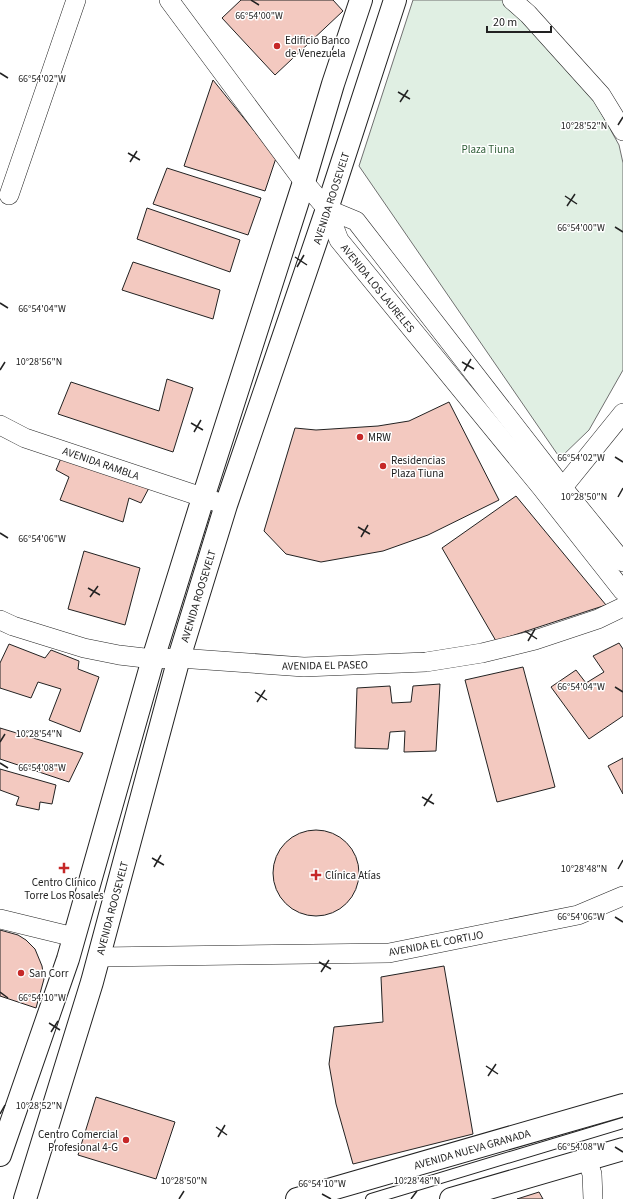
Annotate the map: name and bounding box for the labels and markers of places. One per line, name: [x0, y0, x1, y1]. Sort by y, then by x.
place label: Edificio Banco de Venezuela: [285, 33, 350, 61]
marker: Edificio Banco de Venezuela: [272, 41, 282, 51]
place label: MRW: [368, 430, 391, 445]
marker: MRW: [355, 432, 365, 442]
place label: Residencias Plaza Tiuna: [391, 453, 446, 481]
marker: Residencias Plaza Tiuna: [378, 461, 388, 471]
marker: Centro Clínico Torre Los Rosales: [58, 862, 70, 874]
place label: Clínica Atías: [325, 868, 381, 883]
marker: Clínica Atías: [310, 869, 322, 881]
place label: Centro Clínico Torre Los Rosales: [24, 875, 104, 903]
place label: San Corr: [29, 966, 69, 981]
marker: San Corr: [16, 968, 26, 978]
place label: Centro Comercial Profesional 4-G: [38, 1127, 118, 1155]
marker: Centro Comercial Profesional 4-G: [121, 1135, 131, 1145]

